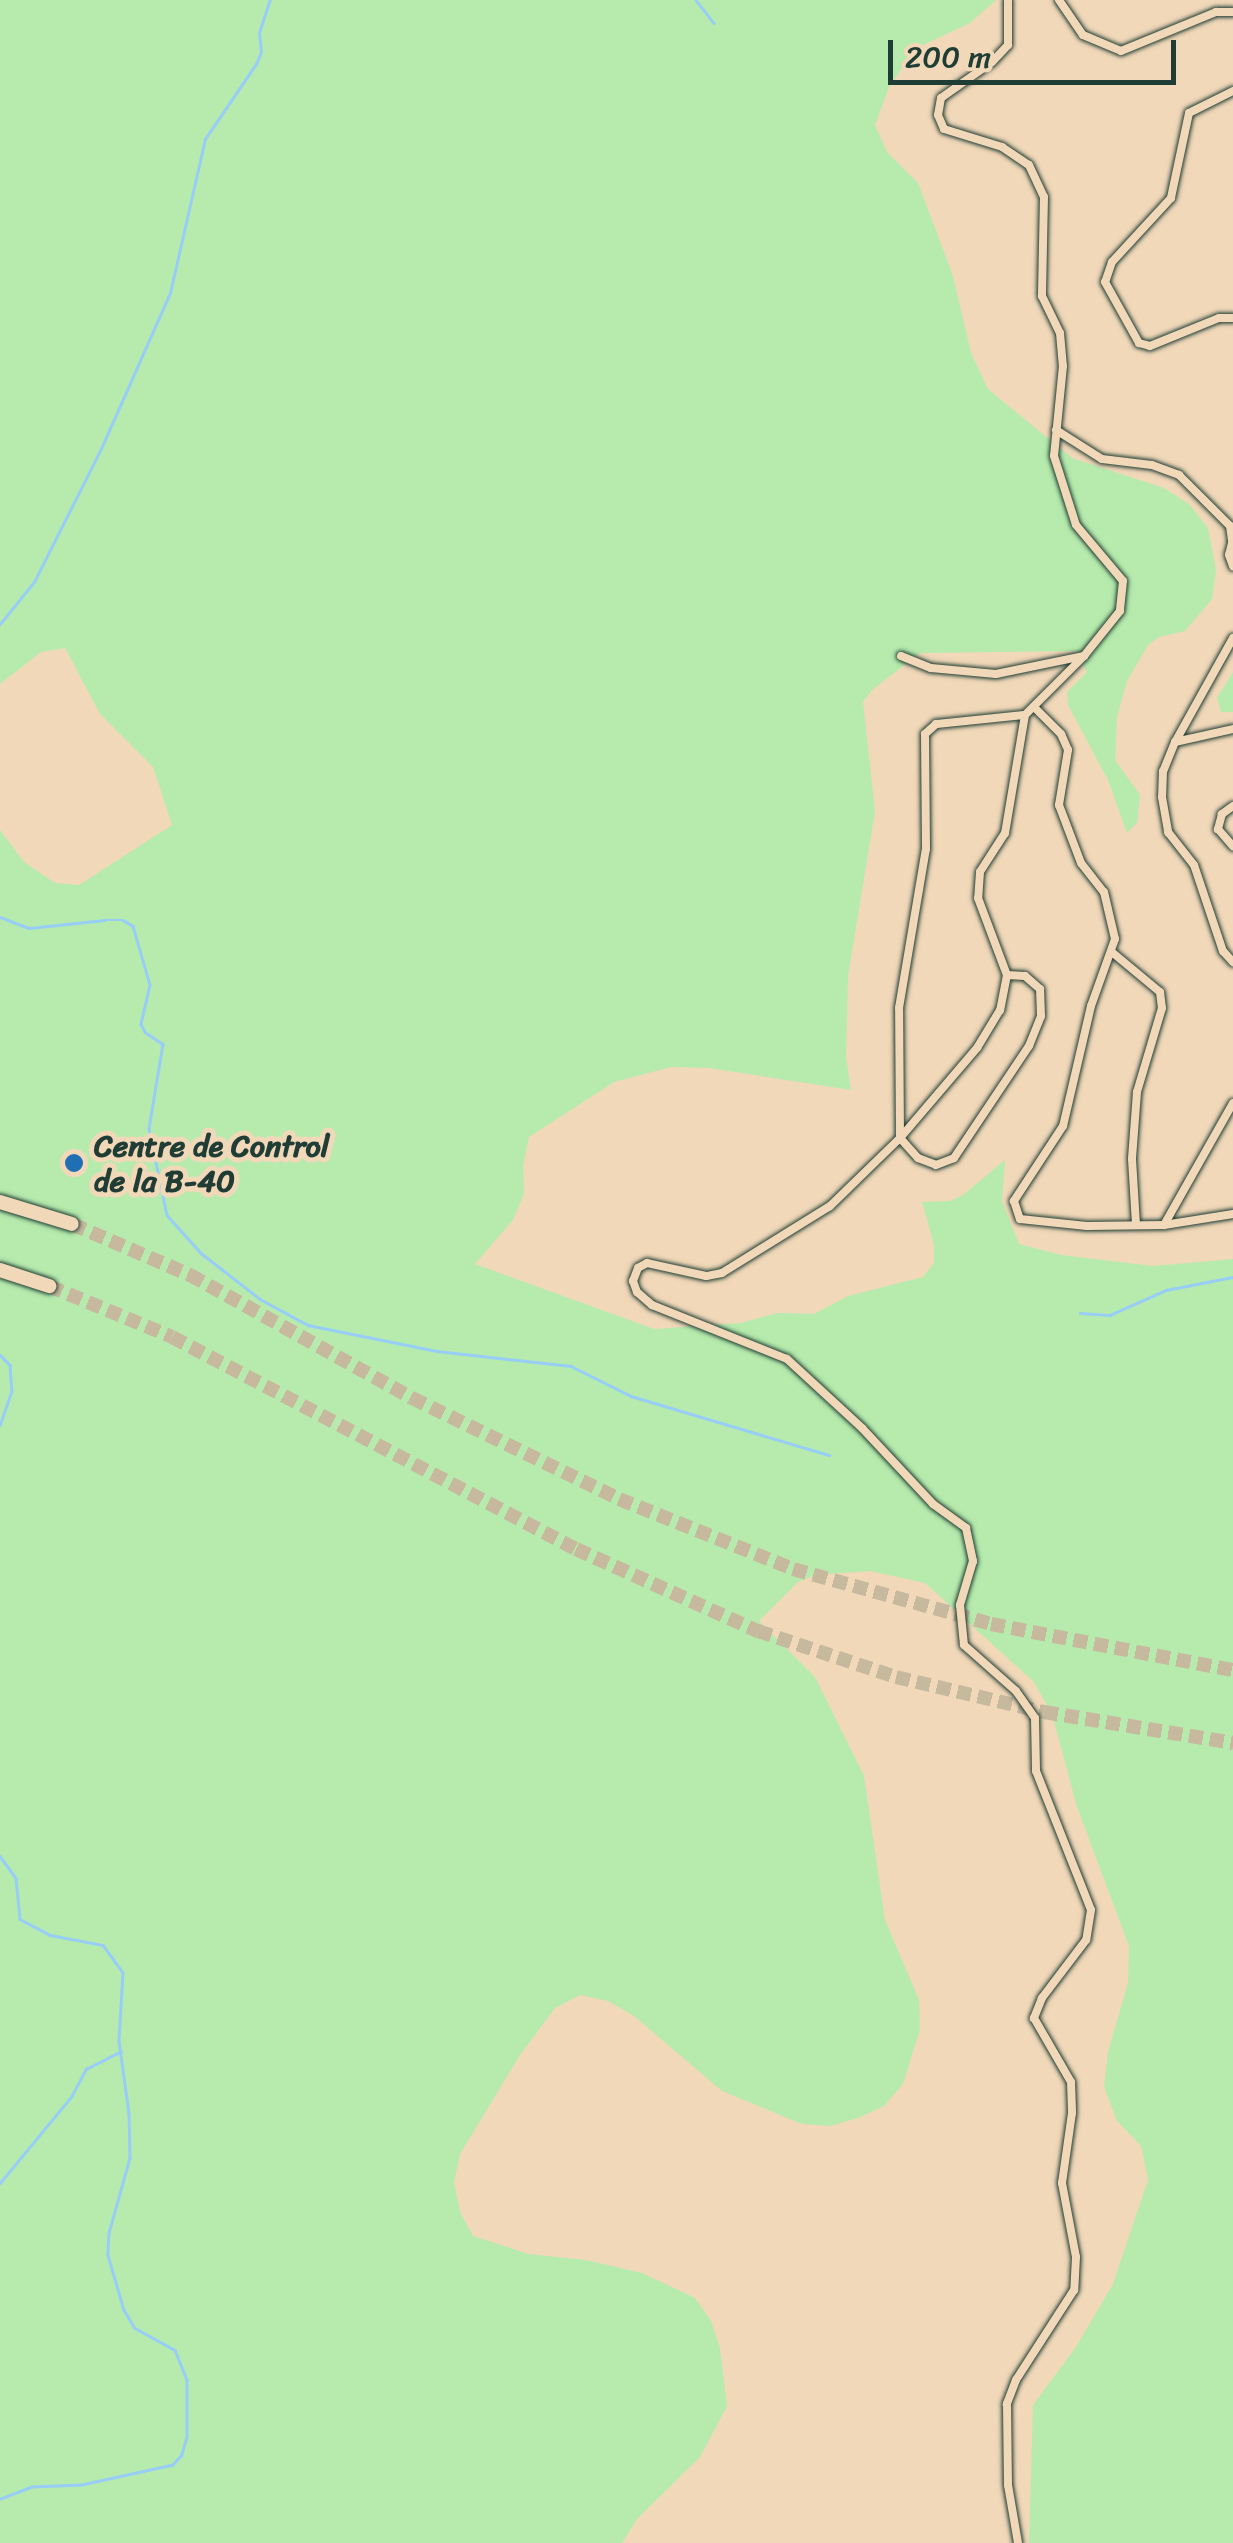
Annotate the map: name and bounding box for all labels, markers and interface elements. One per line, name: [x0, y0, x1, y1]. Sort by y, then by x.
scale bar: [893, 20, 1180, 82]
text: 200 m: [905, 30, 991, 84]
place label: Centre de Control de la B-40: [94, 1128, 331, 1198]
marker: Centre de Control de la B-40: [63, 1152, 85, 1174]

